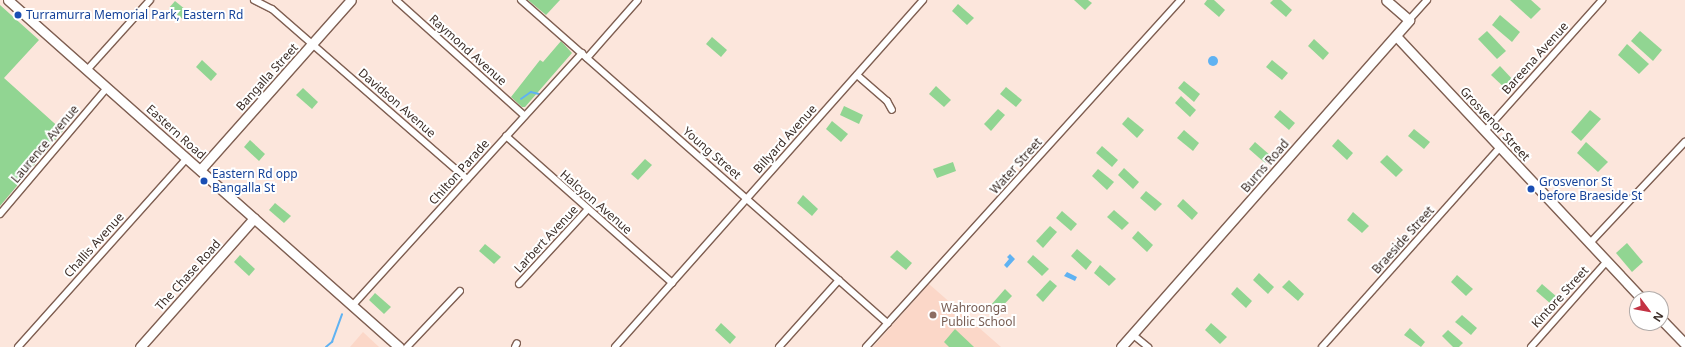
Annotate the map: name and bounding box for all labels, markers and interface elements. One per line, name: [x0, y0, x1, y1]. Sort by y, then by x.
place label: Turramurra Memorial Park, Eastern Rd: [26, 8, 243, 22]
marker: Turramurra Memorial Park, Eastern Rd: [13, 10, 23, 20]
street label: Raymond Avenue: [426, 12, 510, 88]
street label: Bareena Avenue: [1499, 19, 1571, 97]
street label: Bangalla Street: [233, 40, 301, 114]
street label: Davidson Avenue: [355, 66, 439, 140]
street label: Grosvenor Street: [1457, 84, 1533, 164]
street label: Laurence Avenue: [8, 102, 82, 186]
street label: Eastern Road: [143, 102, 209, 162]
street label: Billyard Avenue: [750, 102, 820, 176]
street label: Young Street: [680, 124, 744, 182]
street label: Water Street: [987, 135, 1045, 197]
street label: Chilton Parade: [426, 136, 492, 208]
street label: Burns Road: [1238, 137, 1292, 195]
place label: Eastern Rd opp Bangalla St: [212, 167, 298, 195]
street label: Halcyon Avenue: [557, 167, 635, 237]
place label: Grosvenor St before Braeside St: [1539, 175, 1642, 203]
marker: Eastern Rd opp Bangalla St: [199, 176, 209, 186]
marker: Grosvenor St before Braeside St: [1526, 184, 1536, 194]
street label: Larbert Avenue: [511, 202, 581, 276]
street label: Braeside Street: [1369, 203, 1437, 277]
street label: Challis Avenue: [61, 210, 127, 280]
street label: The Chase Road: [152, 237, 224, 313]
street label: Kintore Street: [1529, 263, 1591, 331]
north arrow: [1629, 291, 1669, 331]
place label: Wahroonga Public School: [941, 301, 1016, 329]
text: N: [1650, 309, 1667, 325]
marker: Wahroonga Public School: [928, 310, 938, 320]

